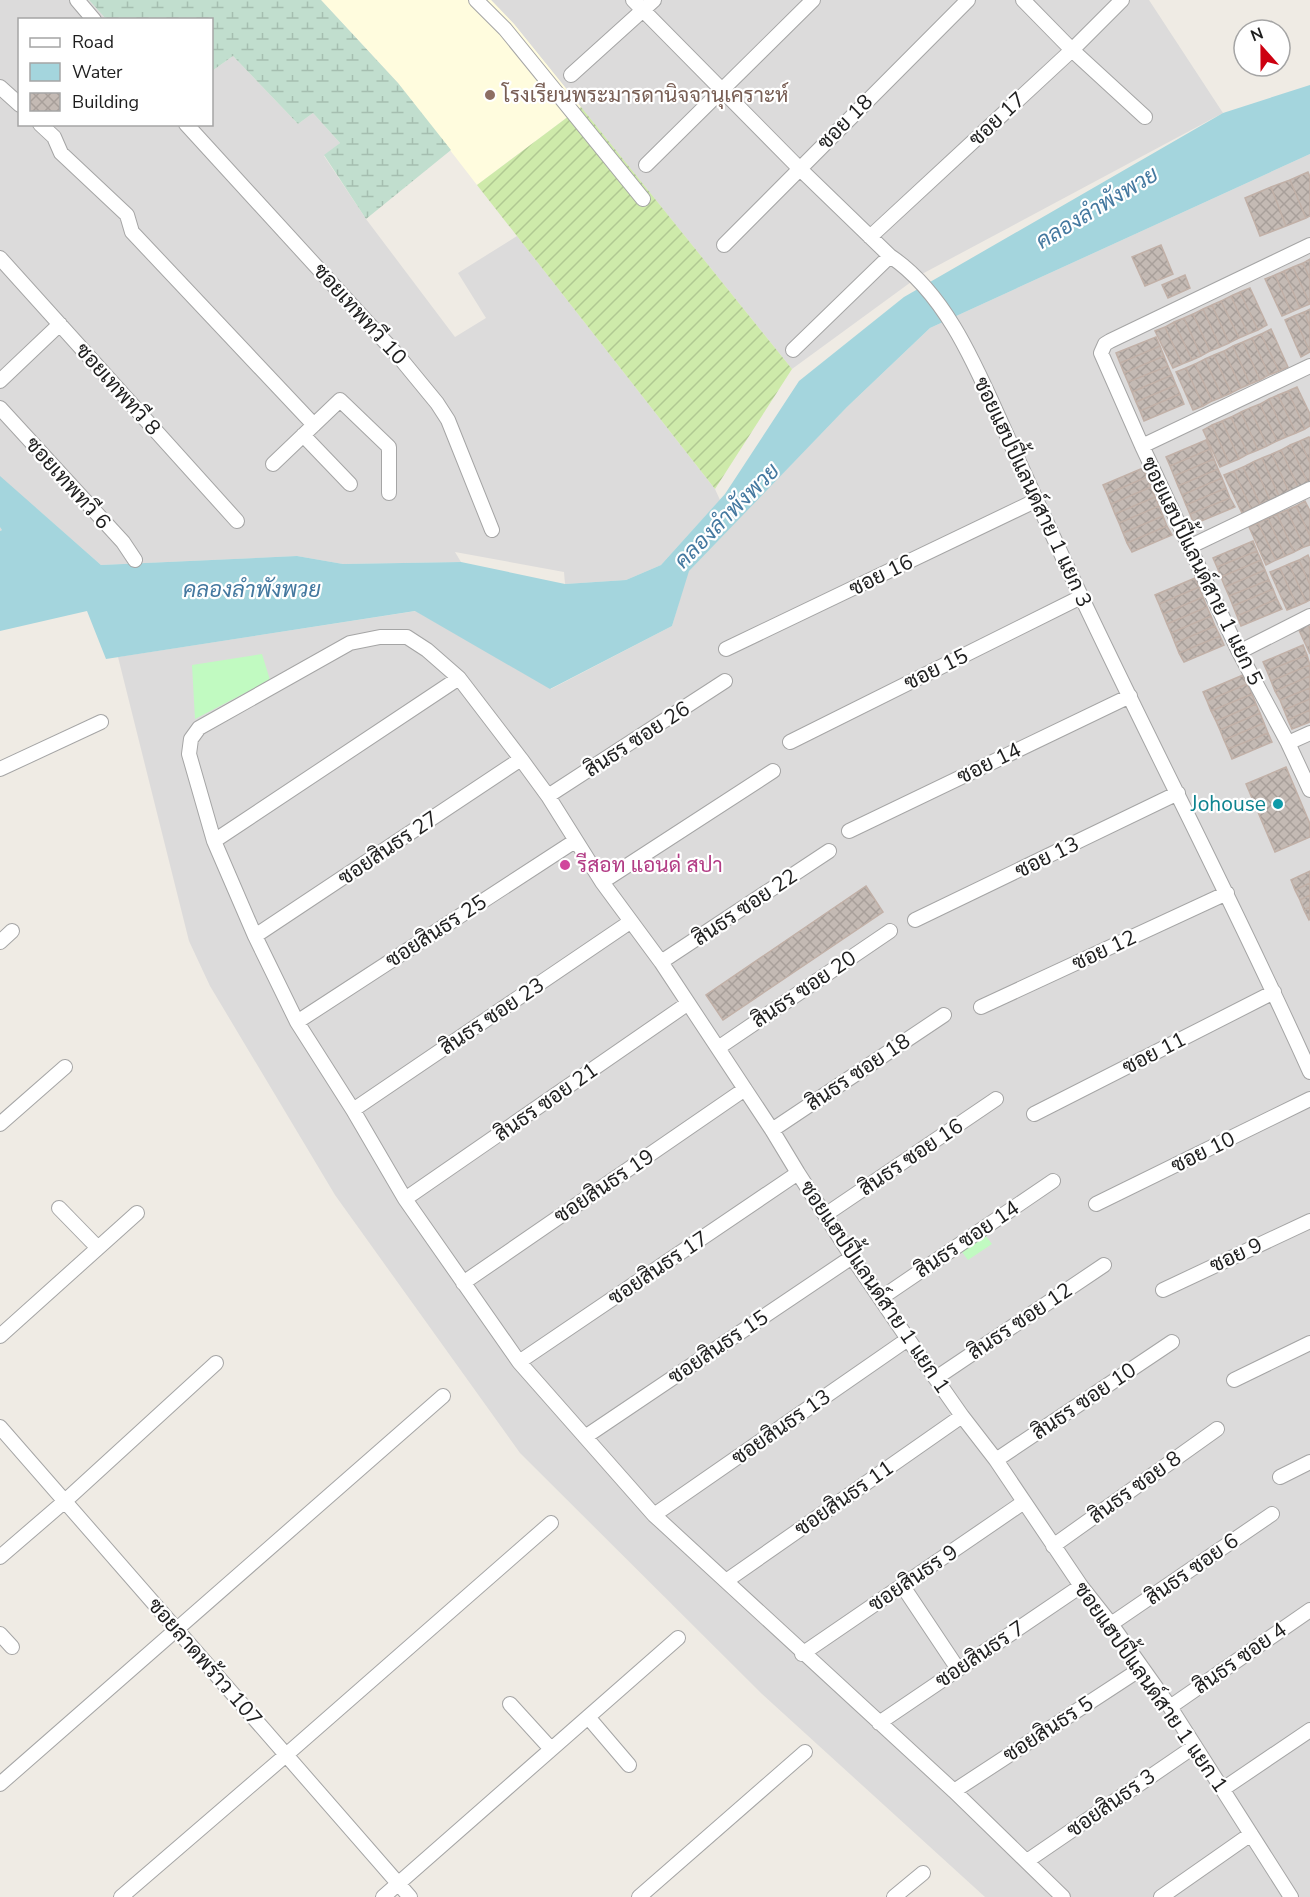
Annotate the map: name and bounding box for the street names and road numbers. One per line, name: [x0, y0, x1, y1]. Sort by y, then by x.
street label: ซอย 17: [963, 86, 1031, 152]
street label: ซอย 18: [811, 88, 879, 156]
street label: ซอยเทพทวี 10: [307, 257, 413, 371]
street label: ซอยเทพทวี 8: [69, 337, 167, 441]
street label: ซอยแฮปปี้แลนด์สาย 1 แยก 3: [967, 370, 1104, 612]
street label: ซอยเทพทวี 6: [19, 431, 117, 535]
street label: ซอยแฮปปี้แลนด์สาย 1 แยก 5: [1134, 449, 1275, 690]
street label: ซอย 16: [844, 548, 918, 602]
street label: ซอย 15: [899, 642, 973, 696]
street label: สินธร ซอย 26: [579, 694, 695, 784]
street label: ซอย 14: [952, 736, 1026, 790]
street label: ซอยสินธร 27: [333, 804, 443, 892]
street label: ซอย 13: [1010, 830, 1084, 884]
street label: สินธร ซอย 22: [687, 862, 803, 952]
street label: ซอยสินธร 25: [380, 888, 492, 974]
street label: ซอย 12: [1067, 923, 1141, 977]
street label: สินธร ซอย 20: [746, 944, 862, 1034]
street label: สินธร ซอย 23: [434, 971, 550, 1061]
street label: ซอย 11: [1117, 1025, 1191, 1081]
street label: สินธร ซอย 18: [800, 1027, 916, 1117]
street label: สินธร ซอย 21: [489, 1056, 603, 1148]
street label: สินธร ซอย 16: [853, 1112, 969, 1202]
street label: ซอย 10: [1166, 1125, 1240, 1179]
street label: ซอยสินธร 19: [549, 1142, 659, 1230]
street label: ซอยแฮปปี้แลนด์สาย 1 แยก 1: [793, 1172, 962, 1399]
street label: สินธร ซอย 14: [909, 1194, 1025, 1284]
street label: ซอยสินธร 17: [603, 1224, 713, 1312]
street label: ซอย 9: [1205, 1231, 1267, 1279]
street label: สินธร ซอย 12: [962, 1276, 1078, 1366]
street label: ซอยสินธร 15: [663, 1303, 773, 1391]
street label: สินธร ซอย 10: [1026, 1356, 1142, 1446]
street label: ซอยสินธร 13: [726, 1383, 836, 1471]
street label: สินธร ซอย 8: [1083, 1444, 1187, 1530]
street label: ซอยสินธร 11: [789, 1454, 899, 1542]
street label: สินธร ซอย 6: [1140, 1527, 1244, 1611]
street label: ซอยสินธร 9: [863, 1538, 963, 1618]
street label: ซอยแฮปปี้แลนด์สาย 1 แยก 1: [1068, 1573, 1239, 1798]
street label: ซอยลาดพร้าว 107: [141, 1592, 269, 1732]
street label: ซอยสินธร 7: [930, 1614, 1030, 1694]
street label: สินธร ซอย 4: [1188, 1616, 1292, 1700]
street label: ซอยสินธร 5: [997, 1689, 1099, 1769]
street label: ซอยสินธร 3: [1061, 1762, 1161, 1844]

